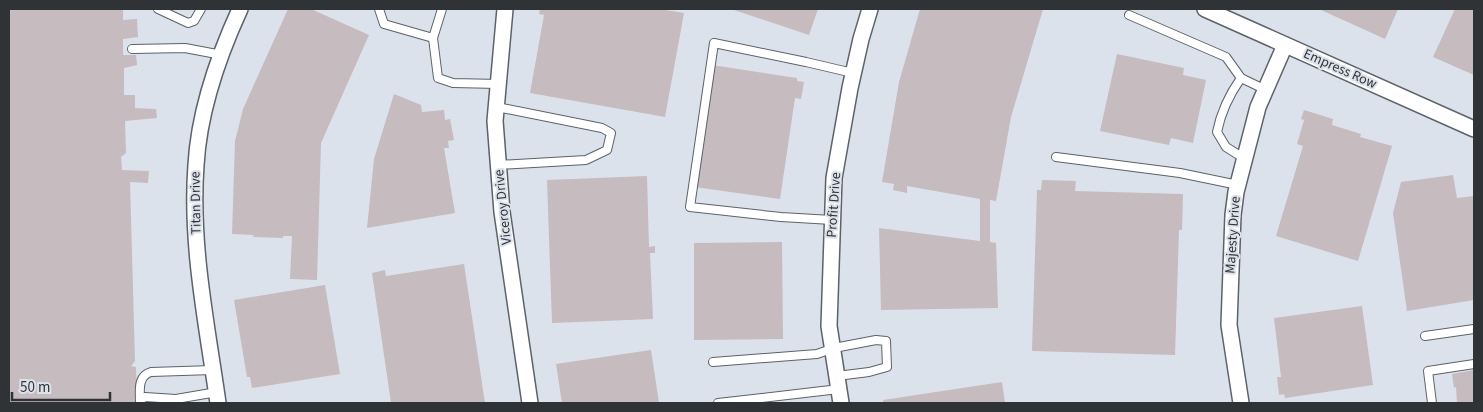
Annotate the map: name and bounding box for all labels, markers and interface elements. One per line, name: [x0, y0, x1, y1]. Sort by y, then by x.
street label: Empress Row: [1300, 44, 1380, 94]
street label: Viceroy Drive: [489, 168, 517, 246]
street label: Titan Drive: [185, 171, 207, 235]
street label: Profit Drive: [822, 172, 846, 238]
street label: Majesty Drive: [1220, 196, 1246, 274]
scale bar: [12, 370, 110, 402]
text: 50 m: [20, 377, 50, 398]

